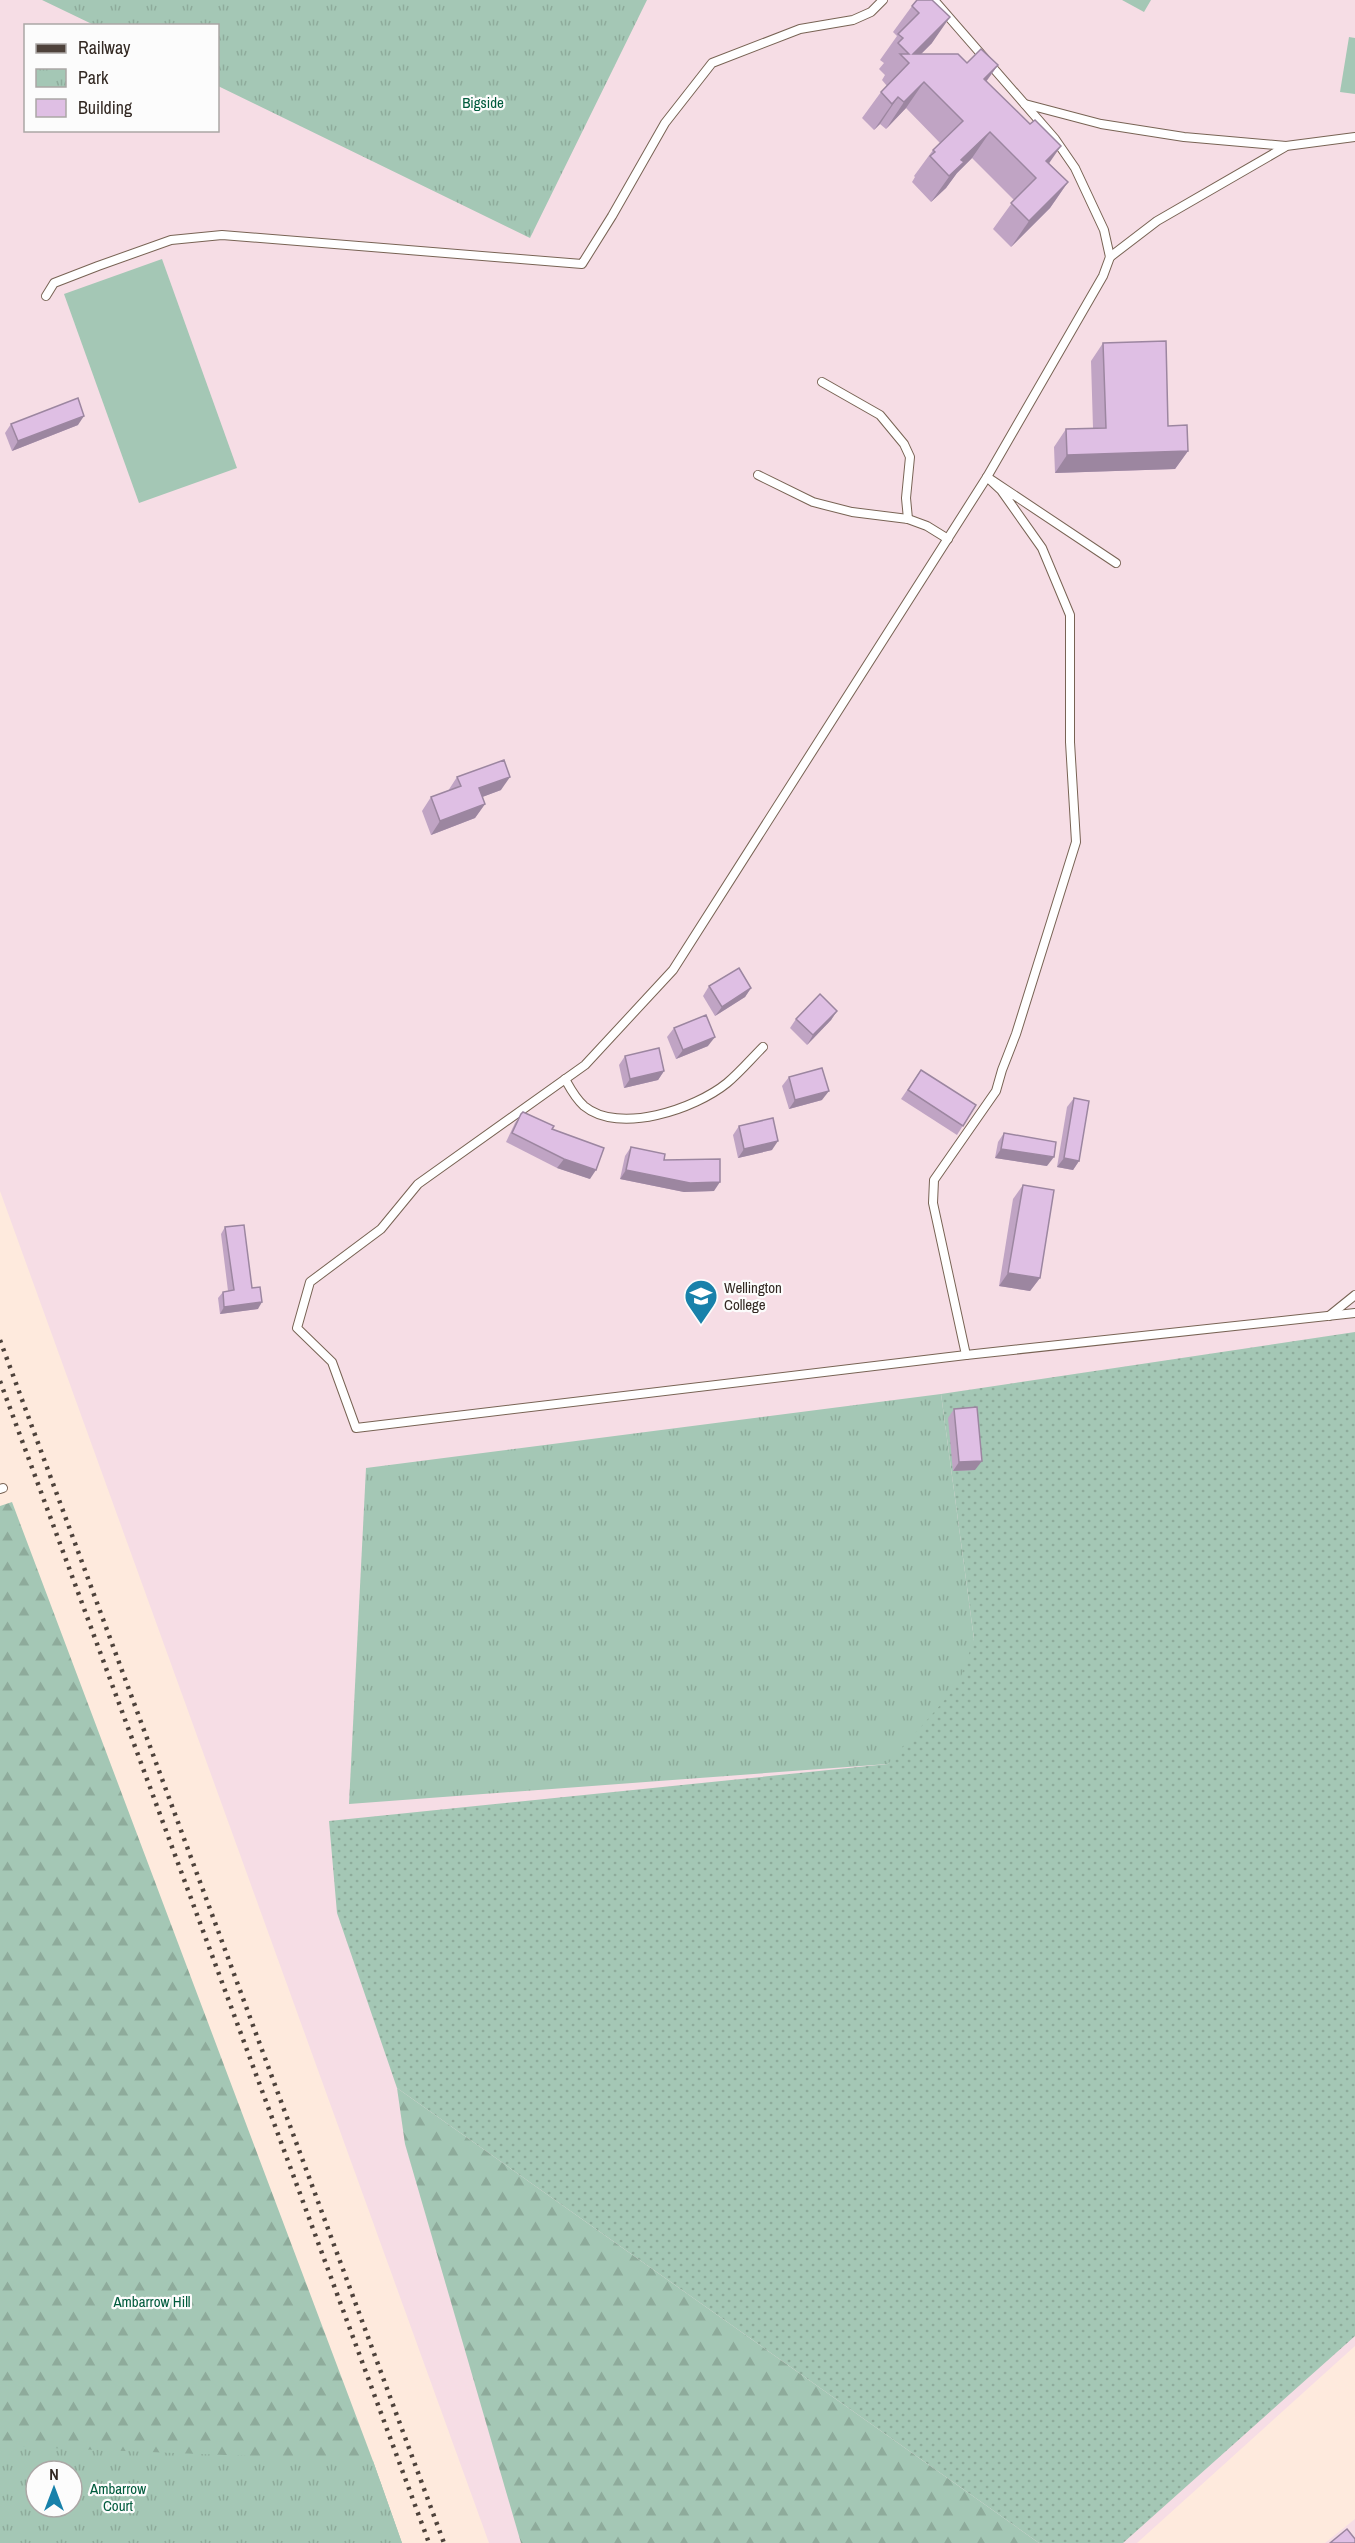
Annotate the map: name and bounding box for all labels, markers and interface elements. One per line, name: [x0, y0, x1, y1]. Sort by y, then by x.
legend: [24, 24, 219, 132]
text: Railway: [78, 35, 131, 60]
text: Park: [78, 65, 109, 90]
park label: Bigside: [462, 92, 504, 113]
text: Building: [78, 95, 133, 120]
place label: Wellington College: [724, 1277, 782, 1315]
school or university icon: Wellington College: [683, 1278, 719, 1325]
park label: Ambarrow Hill: [112, 2291, 191, 2312]
north arrow: [24, 2459, 84, 2519]
text: N: [49, 2463, 59, 2485]
park label: Ambarrow Court: [89, 2478, 146, 2516]

